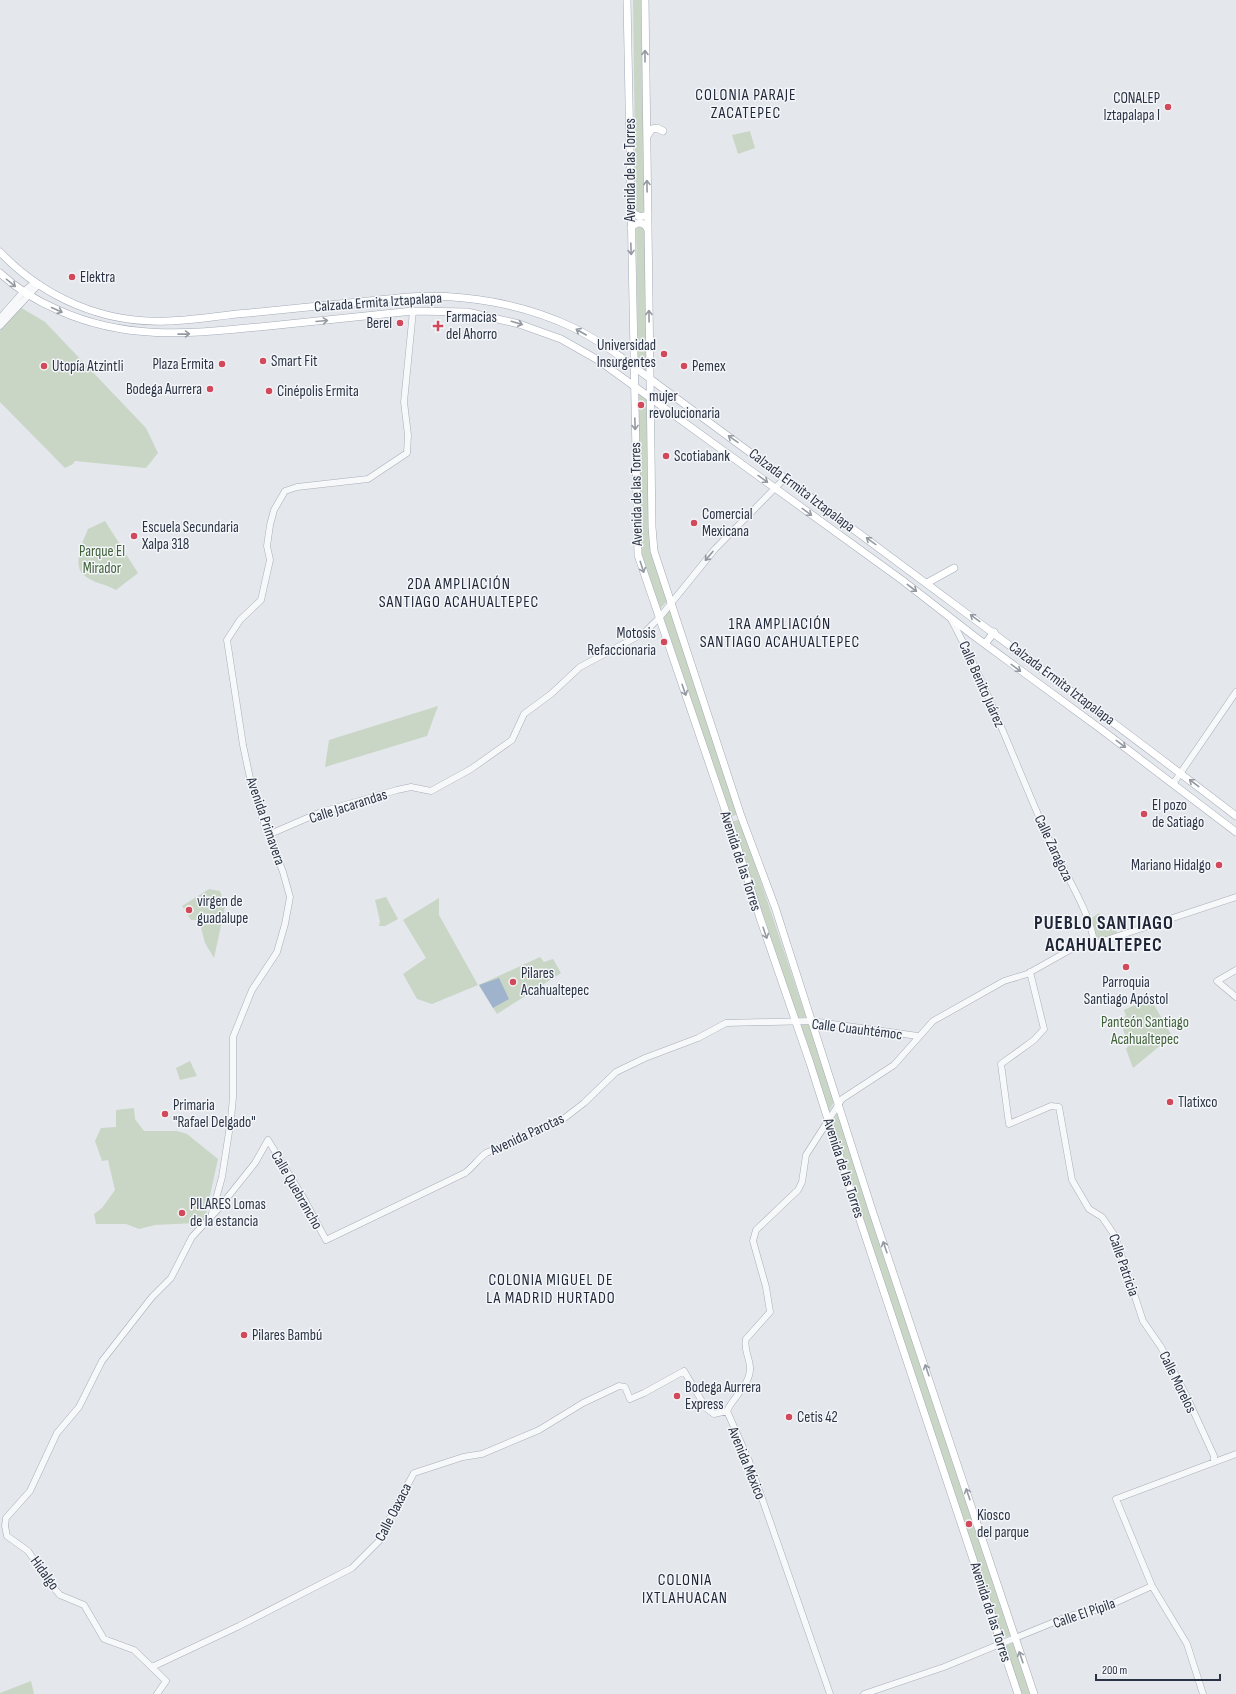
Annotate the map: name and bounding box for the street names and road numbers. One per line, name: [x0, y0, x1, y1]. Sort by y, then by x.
street label: Avenida de las Torres: [621, 118, 640, 223]
street label: Calzada Ermita Iztapalapa: [314, 289, 443, 316]
street label: Avenida de las Torres: [626, 442, 647, 547]
street label: Calzada Ermita Iztapalapa: [745, 444, 859, 537]
street label: Calzada Ermita Iztapalapa: [1005, 637, 1119, 730]
street label: Calle Benito Juárez: [954, 638, 1009, 731]
street label: Avenida Primavera: [241, 774, 290, 868]
street label: Calle Jacarandas: [307, 785, 390, 828]
street label: Avenida de las Torres: [715, 808, 766, 913]
street label: Calle Zaragoza: [1030, 812, 1077, 885]
street label: Calle Cuauhtémoc: [811, 1015, 903, 1044]
street label: Avenida Parotas: [486, 1109, 567, 1160]
street label: Avenida de las Torres: [818, 1115, 869, 1220]
street label: Calle Quebrancho: [266, 1148, 327, 1233]
street label: Calle Patricia: [1104, 1231, 1143, 1299]
street label: Calle Morelos: [1154, 1348, 1201, 1416]
street label: Avenida México: [723, 1423, 770, 1502]
street label: Calle Oaxaca: [371, 1480, 416, 1544]
street label: Hidalgo: [26, 1553, 63, 1594]
street label: Avenida de las Torres: [965, 1559, 1016, 1664]
street label: Calle El Pípila: [1050, 1594, 1118, 1633]

